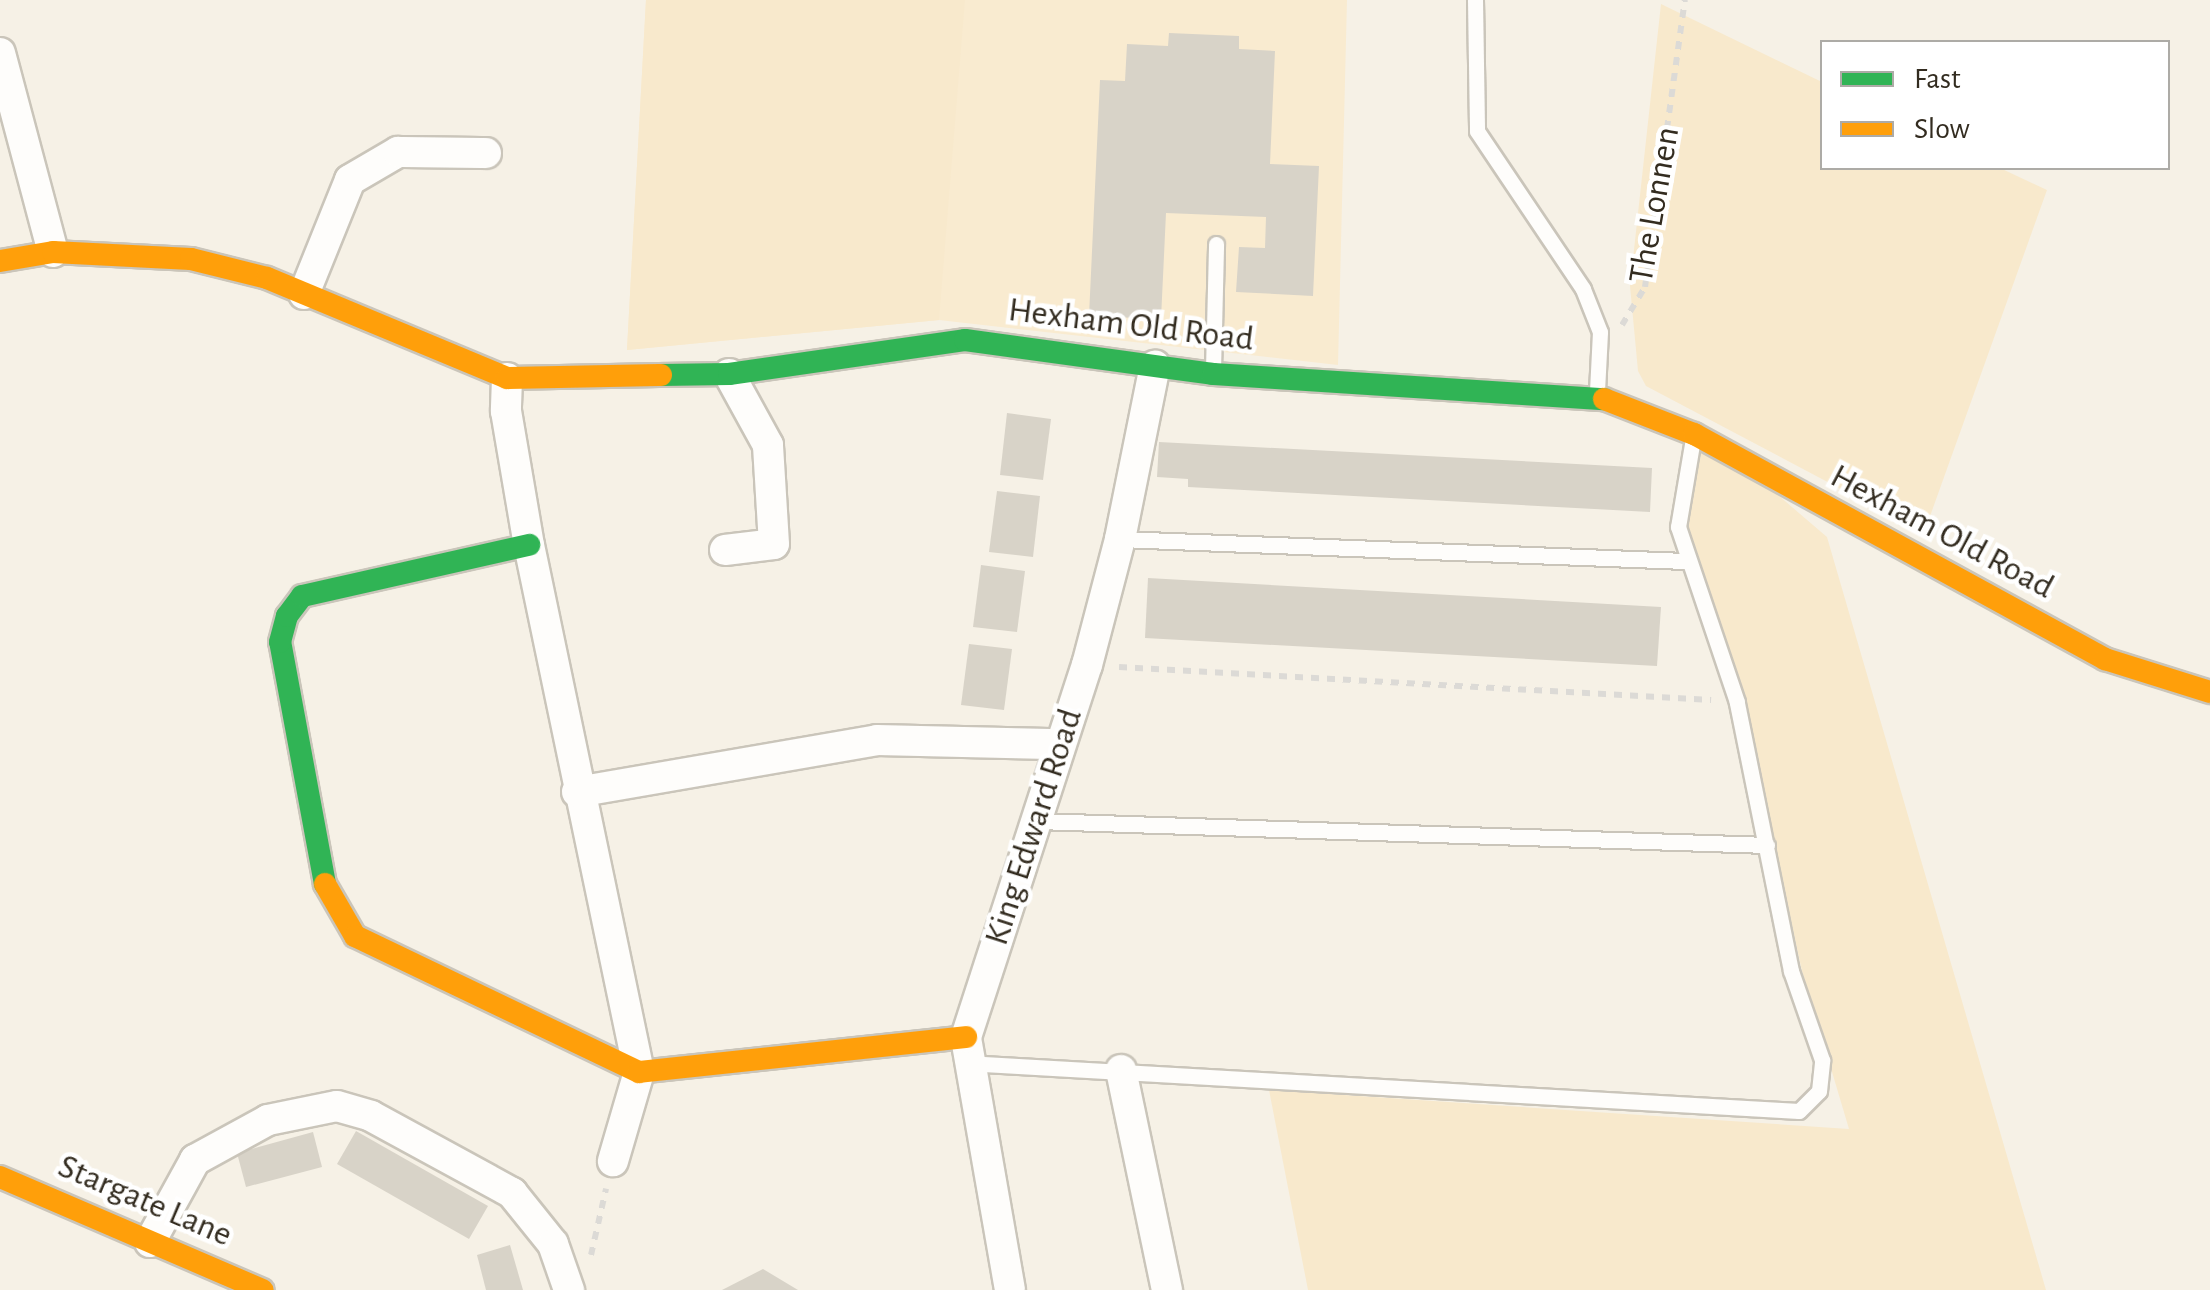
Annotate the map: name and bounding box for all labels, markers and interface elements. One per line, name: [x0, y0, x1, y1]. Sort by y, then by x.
legend: [1820, 40, 2170, 170]
text: Fast: [1914, 64, 1961, 94]
text: Slow: [1914, 114, 1970, 144]
street label: The Lonnen: [1621, 124, 1689, 286]
street label: Hexham Old Road: [1006, 289, 1256, 361]
street label: Hexham Old Road: [1823, 456, 2061, 608]
street label: King Edward Road: [976, 703, 1092, 951]
street label: Stargate Lane: [52, 1146, 238, 1256]

